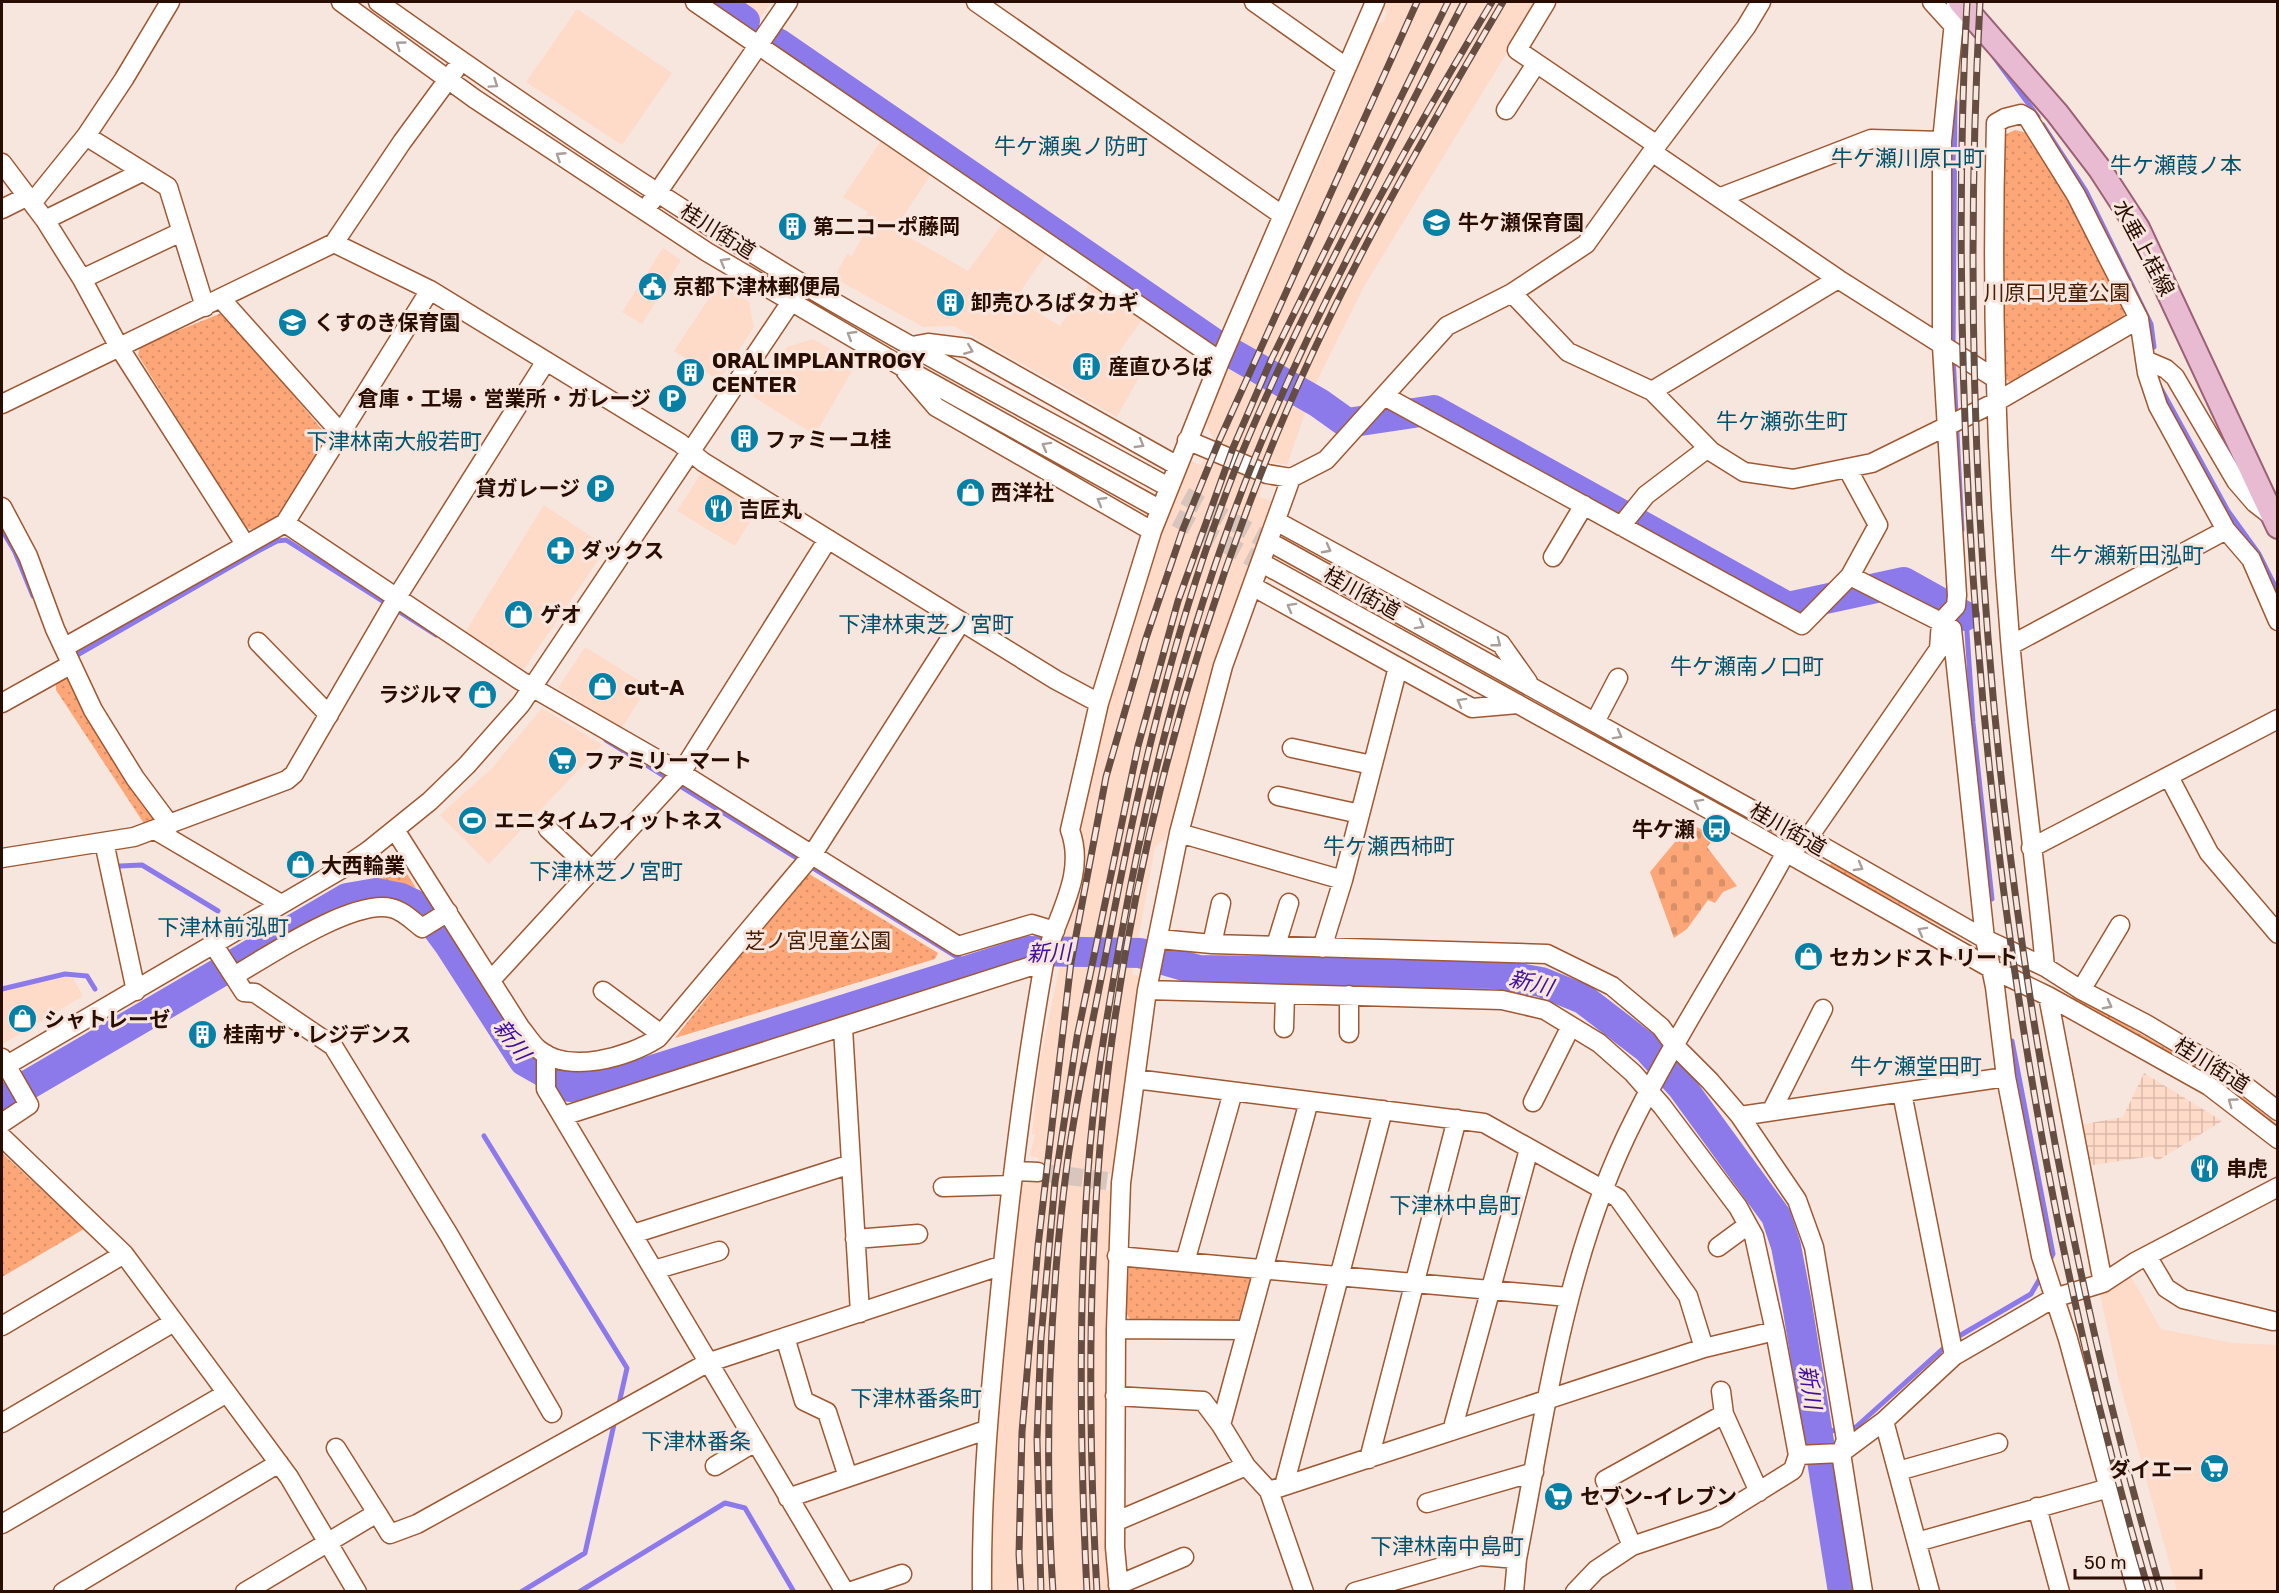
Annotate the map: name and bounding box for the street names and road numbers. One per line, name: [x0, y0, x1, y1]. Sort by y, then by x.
street label: 水垂上桂線: [2108, 196, 2180, 300]
street label: 桂川街道: [676, 198, 760, 264]
street label: 桂川街道: [1319, 562, 1405, 624]
street label: 桂川街道: [1745, 797, 1831, 861]
street label: 桂川街道: [2170, 1032, 2254, 1098]

